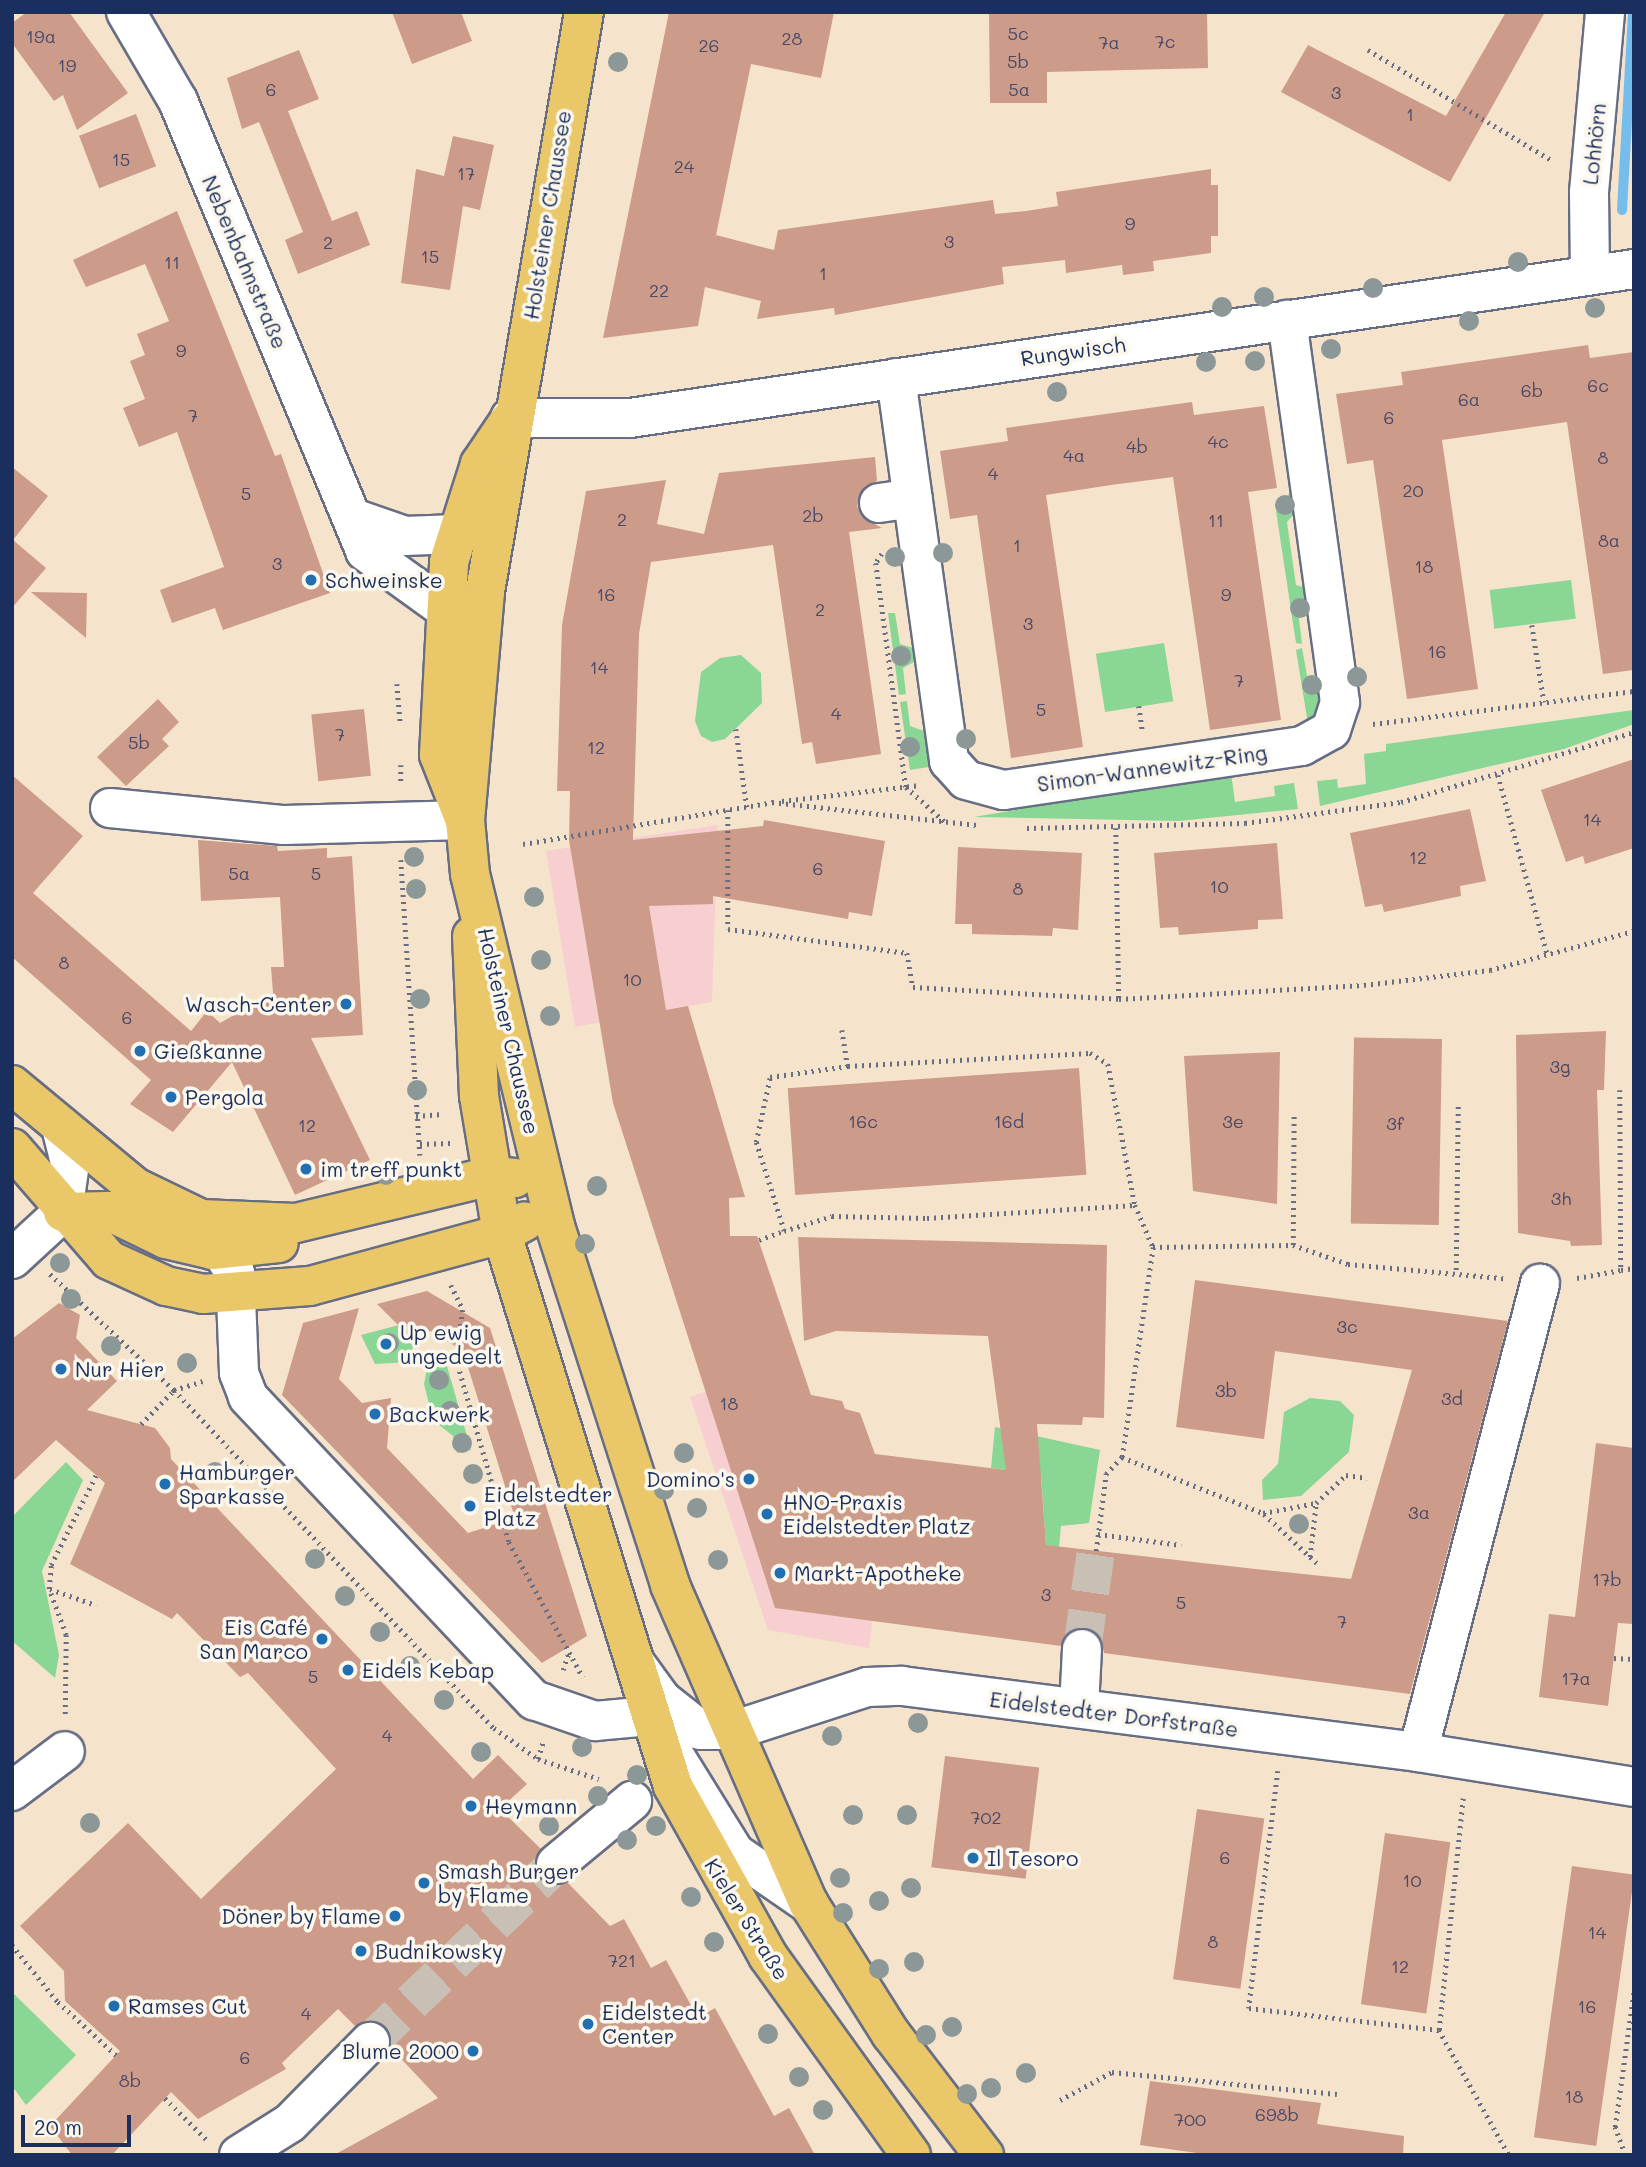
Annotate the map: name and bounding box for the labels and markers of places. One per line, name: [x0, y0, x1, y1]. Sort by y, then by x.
place label: Schweinske: [325, 567, 443, 593]
marker: Schweinske: [303, 572, 319, 588]
place label: Wasch-Center: [185, 991, 332, 1017]
marker: Wasch-Center: [338, 996, 354, 1012]
place label: Gießkanne: [154, 1038, 263, 1064]
marker: Gießkanne: [132, 1043, 148, 1059]
place label: Pergola: [185, 1084, 264, 1110]
marker: Pergola: [163, 1089, 179, 1105]
place label: im treff punkt: [320, 1156, 462, 1182]
marker: im treff punkt: [298, 1161, 314, 1177]
place label: Up ewig ungedeelt: [400, 1319, 502, 1369]
marker: Up ewig ungedeelt: [378, 1336, 394, 1352]
place label: Nur Hier: [75, 1356, 164, 1382]
marker: Nur Hier: [53, 1361, 69, 1377]
place label: Backwerk: [389, 1401, 490, 1427]
marker: Backwerk: [367, 1406, 383, 1422]
place label: Hamburger Sparkasse: [179, 1459, 295, 1509]
place label: Domino's: [646, 1466, 735, 1492]
marker: Domino's: [741, 1471, 757, 1487]
marker: Hamburger Sparkasse: [157, 1476, 173, 1492]
place label: Eidelstedter Platz: [484, 1481, 613, 1531]
place label: HNO-Praxis Eidelstedter Platz: [783, 1489, 970, 1539]
marker: Eidelstedter Platz: [462, 1498, 478, 1514]
marker: HNO-Praxis Eidelstedter Platz: [757, 1504, 777, 1524]
place label: Markt-Apotheke: [794, 1560, 962, 1586]
marker: Markt-Apotheke: [772, 1565, 788, 1581]
place label: Eis Café San Marco: [200, 1614, 308, 1664]
marker: Eis Café San Marco: [314, 1631, 330, 1647]
place label: Eidels Kebap: [362, 1657, 494, 1683]
marker: Eidels Kebap: [340, 1662, 356, 1678]
place label: Heymann: [485, 1793, 577, 1819]
marker: Heymann: [463, 1798, 479, 1814]
place label: Il Tesoro: [987, 1845, 1079, 1871]
marker: Il Tesoro: [965, 1850, 981, 1866]
place label: Smash Burger by Flame: [438, 1858, 579, 1908]
marker: Smash Burger by Flame: [416, 1875, 432, 1891]
place label: Döner by Flame: [221, 1903, 381, 1929]
marker: Döner by Flame: [387, 1908, 403, 1924]
place label: Budnikowsky: [375, 1938, 503, 1964]
marker: Budnikowsky: [353, 1943, 369, 1959]
place label: Ramses Cut: [128, 1993, 247, 2019]
marker: Ramses Cut: [106, 1998, 122, 2014]
place label: Eidelstedt Center: [602, 1999, 707, 2049]
marker: Eidelstedt Center: [580, 2016, 596, 2032]
place label: Blume 2000: [342, 2038, 459, 2064]
marker: Blume 2000: [465, 2043, 481, 2059]

